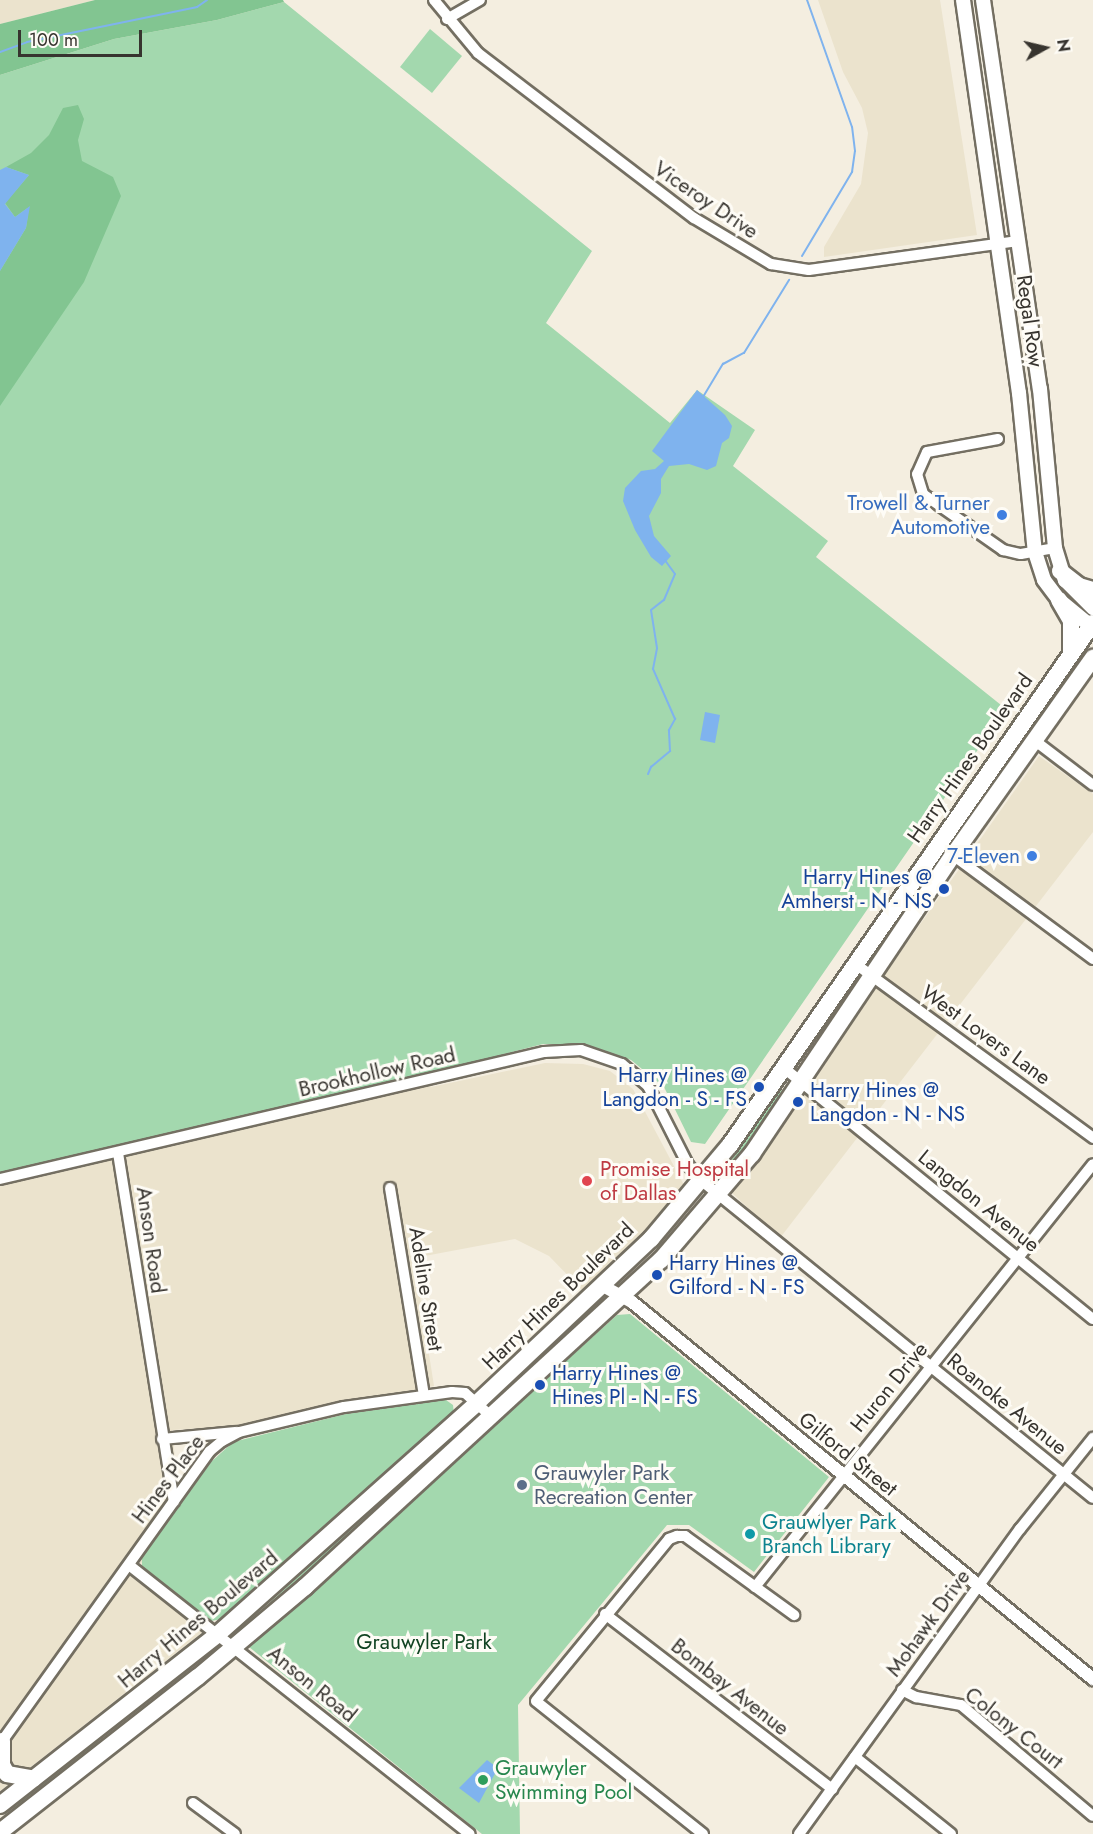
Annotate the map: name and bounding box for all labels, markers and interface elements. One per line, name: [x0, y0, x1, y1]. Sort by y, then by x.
scale bar: [21, 18, 146, 56]
north arrow: [1015, 18, 1075, 78]
text: 100 m: [29, 27, 78, 53]
text: N: [1051, 38, 1076, 53]
street label: Viceroy Drive: [649, 156, 763, 244]
street label: Regal Row: [1011, 273, 1049, 369]
place label: Trowell & Turner Automotive: [847, 490, 990, 540]
marker: Trowell & Turner Automotive: [995, 508, 1009, 522]
street label: Harry Hines Boulevard: [902, 669, 1038, 847]
place label: 7-Eleven: [947, 843, 1020, 869]
marker: 7-Eleven: [1025, 849, 1039, 863]
place label: Harry Hines @ Amherst - N - NS: [781, 864, 932, 914]
marker: Harry Hines @ Amherst - N - NS: [937, 882, 951, 896]
street label: West Lovers Lane: [917, 980, 1055, 1090]
street label: Brookhollow Road: [296, 1042, 458, 1102]
place label: Harry Hines @ Langdon - S - FS: [602, 1062, 747, 1112]
place label: Harry Hines @ Langdon - N - NS: [810, 1077, 965, 1127]
marker: Harry Hines @ Langdon - S - FS: [752, 1080, 766, 1094]
marker: Harry Hines @ Langdon - N - NS: [791, 1095, 805, 1109]
street label: Langdon Avenue: [913, 1144, 1045, 1258]
place label: Promise Hospital of Dallas: [600, 1156, 749, 1206]
marker: Promise Hospital of Dallas: [578, 1172, 596, 1190]
street label: Anson Road: [131, 1185, 171, 1295]
street label: Harry Hines Boulevard: [477, 1217, 639, 1375]
street label: Adeline Street: [404, 1225, 448, 1353]
place label: Harry Hines @ Gilford - N - FS: [669, 1250, 805, 1300]
marker: Harry Hines @ Gilford - N - FS: [650, 1268, 664, 1282]
street label: Huron Drive: [845, 1337, 933, 1437]
street label: Roanoke Avenue: [942, 1348, 1072, 1460]
place label: Harry Hines @ Hines Pl - N - FS: [552, 1360, 698, 1410]
marker: Harry Hines @ Hines Pl - N - FS: [533, 1378, 547, 1392]
street label: Gilford Street: [794, 1407, 902, 1501]
street label: Hines Place: [127, 1430, 209, 1528]
place label: Grauwyler Park Recreation Center: [534, 1460, 693, 1510]
marker: Grauwyler Park Recreation Center: [515, 1478, 529, 1492]
place label: Grauwlyer Park Branch Library: [762, 1509, 896, 1559]
marker: Grauwlyer Park Branch Library: [743, 1527, 757, 1541]
street label: Harry Hines Boulevard: [113, 1545, 283, 1693]
street label: Mohawk Drive: [881, 1565, 975, 1681]
park label: Grauwyler Park: [356, 1629, 492, 1655]
street label: Bombay Avenue: [666, 1633, 794, 1741]
street label: Anson Road: [262, 1640, 362, 1728]
street label: Colony Court: [960, 1682, 1068, 1774]
place label: Grauwyler Swimming Pool: [495, 1755, 632, 1805]
marker: Grauwyler Swimming Pool: [476, 1773, 490, 1787]

